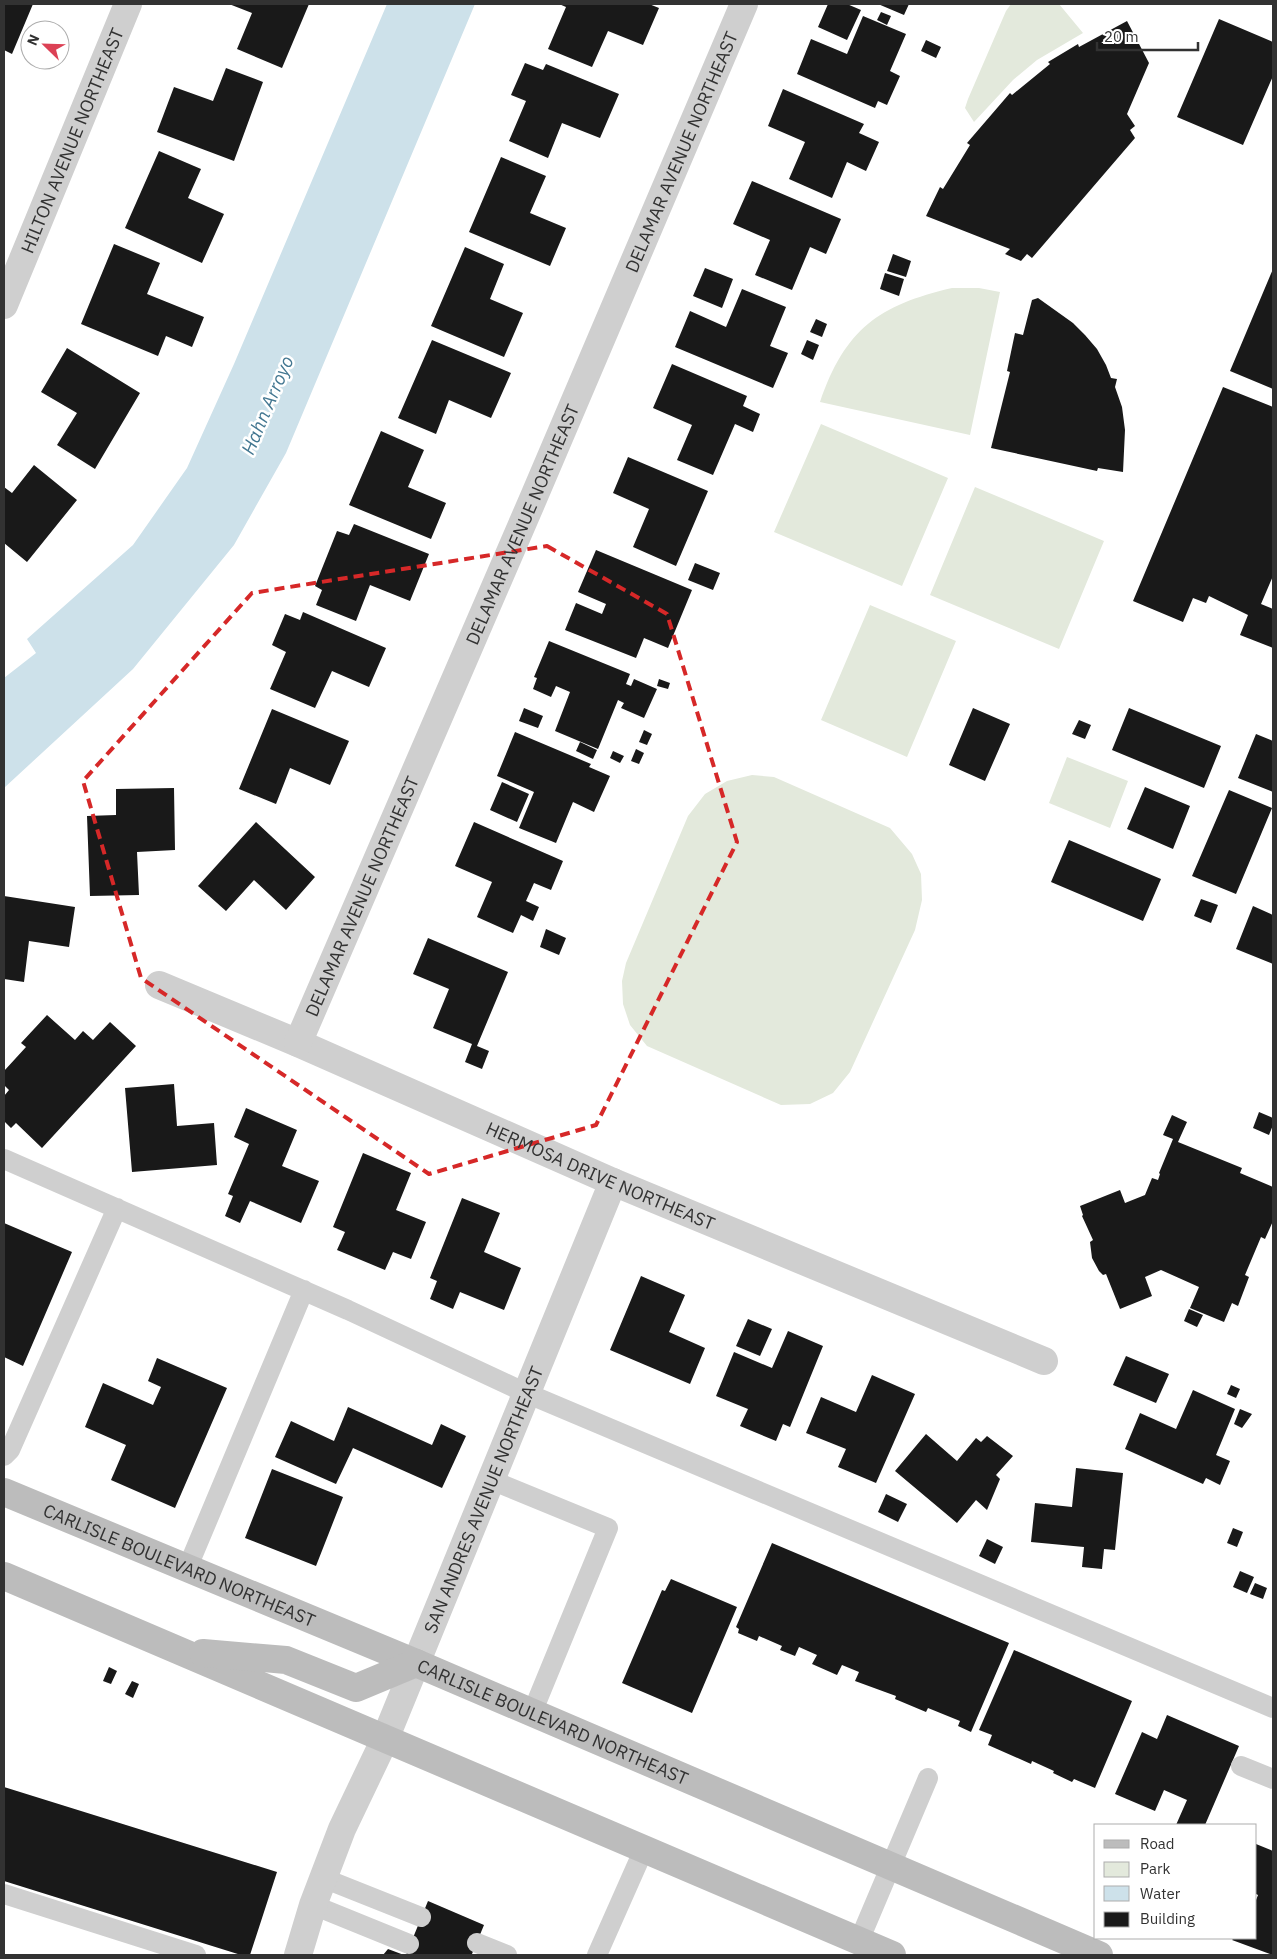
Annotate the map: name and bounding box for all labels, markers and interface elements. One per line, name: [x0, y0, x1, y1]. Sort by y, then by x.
north arrow: [20, 20, 70, 70]
scale bar: [1097, 20, 1198, 52]
street label: HILTON AVENUE NORTHEAST: [17, 24, 127, 256]
text: 20 m: [1104, 27, 1139, 46]
street label: DELAMAR AVENUE NORTHEAST: [620, 28, 742, 276]
water label: Hahn Arroyo: [235, 352, 299, 458]
street label: DELAMAR AVENUE NORTHEAST: [460, 400, 584, 648]
street label: DELAMAR AVENUE NORTHEAST: [299, 772, 423, 1020]
street label: HERMOSA DRIVE NORTHEAST: [483, 1116, 719, 1235]
street label: SAN ANDRES AVENUE NORTHEAST: [418, 1363, 548, 1636]
street label: CARLISLE BOULEVARD NORTHEAST: [40, 1498, 319, 1632]
street label: CARLISLE BOULEVARD NORTHEAST: [414, 1653, 692, 1790]
legend: [1094, 1824, 1257, 1939]
text: Road: [1140, 1834, 1175, 1853]
text: Park: [1140, 1859, 1170, 1878]
text: Water: [1140, 1884, 1181, 1903]
text: Building: [1140, 1909, 1195, 1928]

